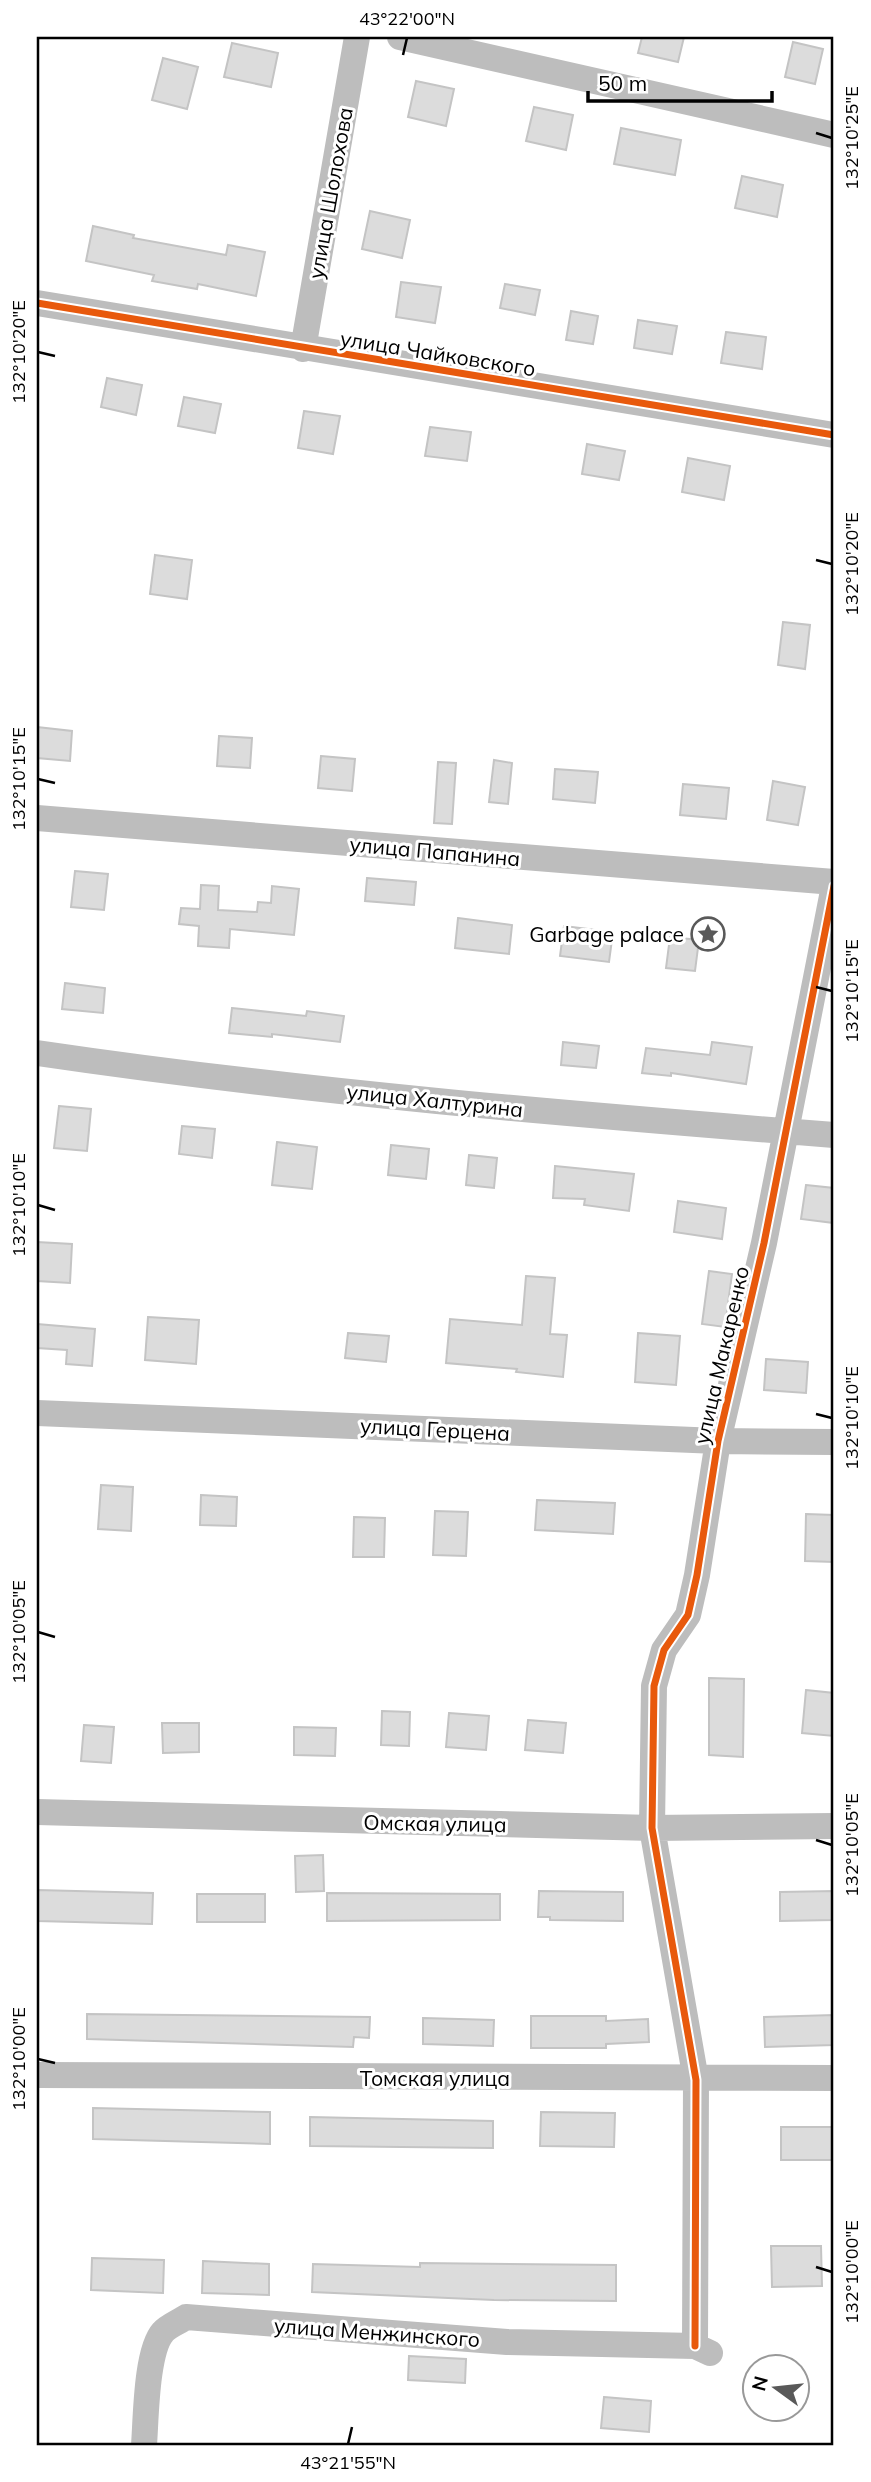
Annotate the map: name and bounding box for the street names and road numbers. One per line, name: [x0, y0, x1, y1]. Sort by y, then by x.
street label: улица Шолохова: [302, 105, 358, 281]
street label: улица Чайковского: [338, 325, 538, 381]
street label: улица Папанина: [349, 831, 521, 871]
street label: улица Халтурина: [346, 1078, 524, 1122]
street label: улица Макаренко: [688, 1263, 754, 1447]
street label: улица Герцена: [359, 1412, 511, 1446]
street label: Омская улица: [363, 1809, 507, 1837]
street label: Томская улица: [360, 2065, 510, 2091]
street label: улица Менжинского: [273, 2312, 481, 2352]

